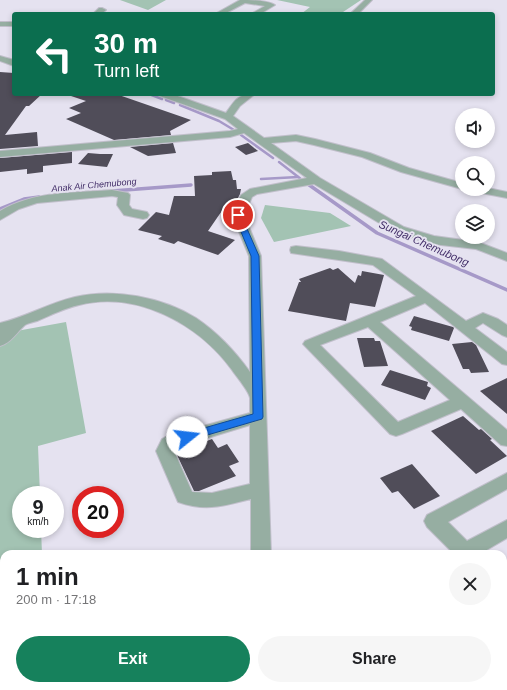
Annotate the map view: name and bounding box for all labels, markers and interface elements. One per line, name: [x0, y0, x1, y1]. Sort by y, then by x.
icon: left: [28, 28, 80, 80]
text: 30 m: [94, 28, 158, 59]
text: Turn left: [94, 61, 159, 81]
map controls: [455, 108, 495, 244]
button: sound: [455, 108, 495, 148]
button: search: [455, 156, 495, 196]
water label: Anak Air Chemubong: [50, 176, 137, 194]
pin: [221, 198, 255, 232]
icon: arrive: [227, 204, 249, 226]
button: layers: [455, 204, 495, 244]
water label: Sungai Chemubong: [377, 218, 472, 269]
position arrow: [166, 416, 208, 458]
speed limit sign: 20: [72, 486, 124, 538]
text: 9: [32, 496, 44, 518]
text: km/h: [27, 516, 49, 527]
text: 1 min: [16, 563, 79, 590]
button: close: [449, 563, 491, 605]
text: 200 m · 17:18: [16, 592, 96, 607]
button: Exit: [16, 636, 250, 682]
button: Share: [258, 636, 491, 682]

